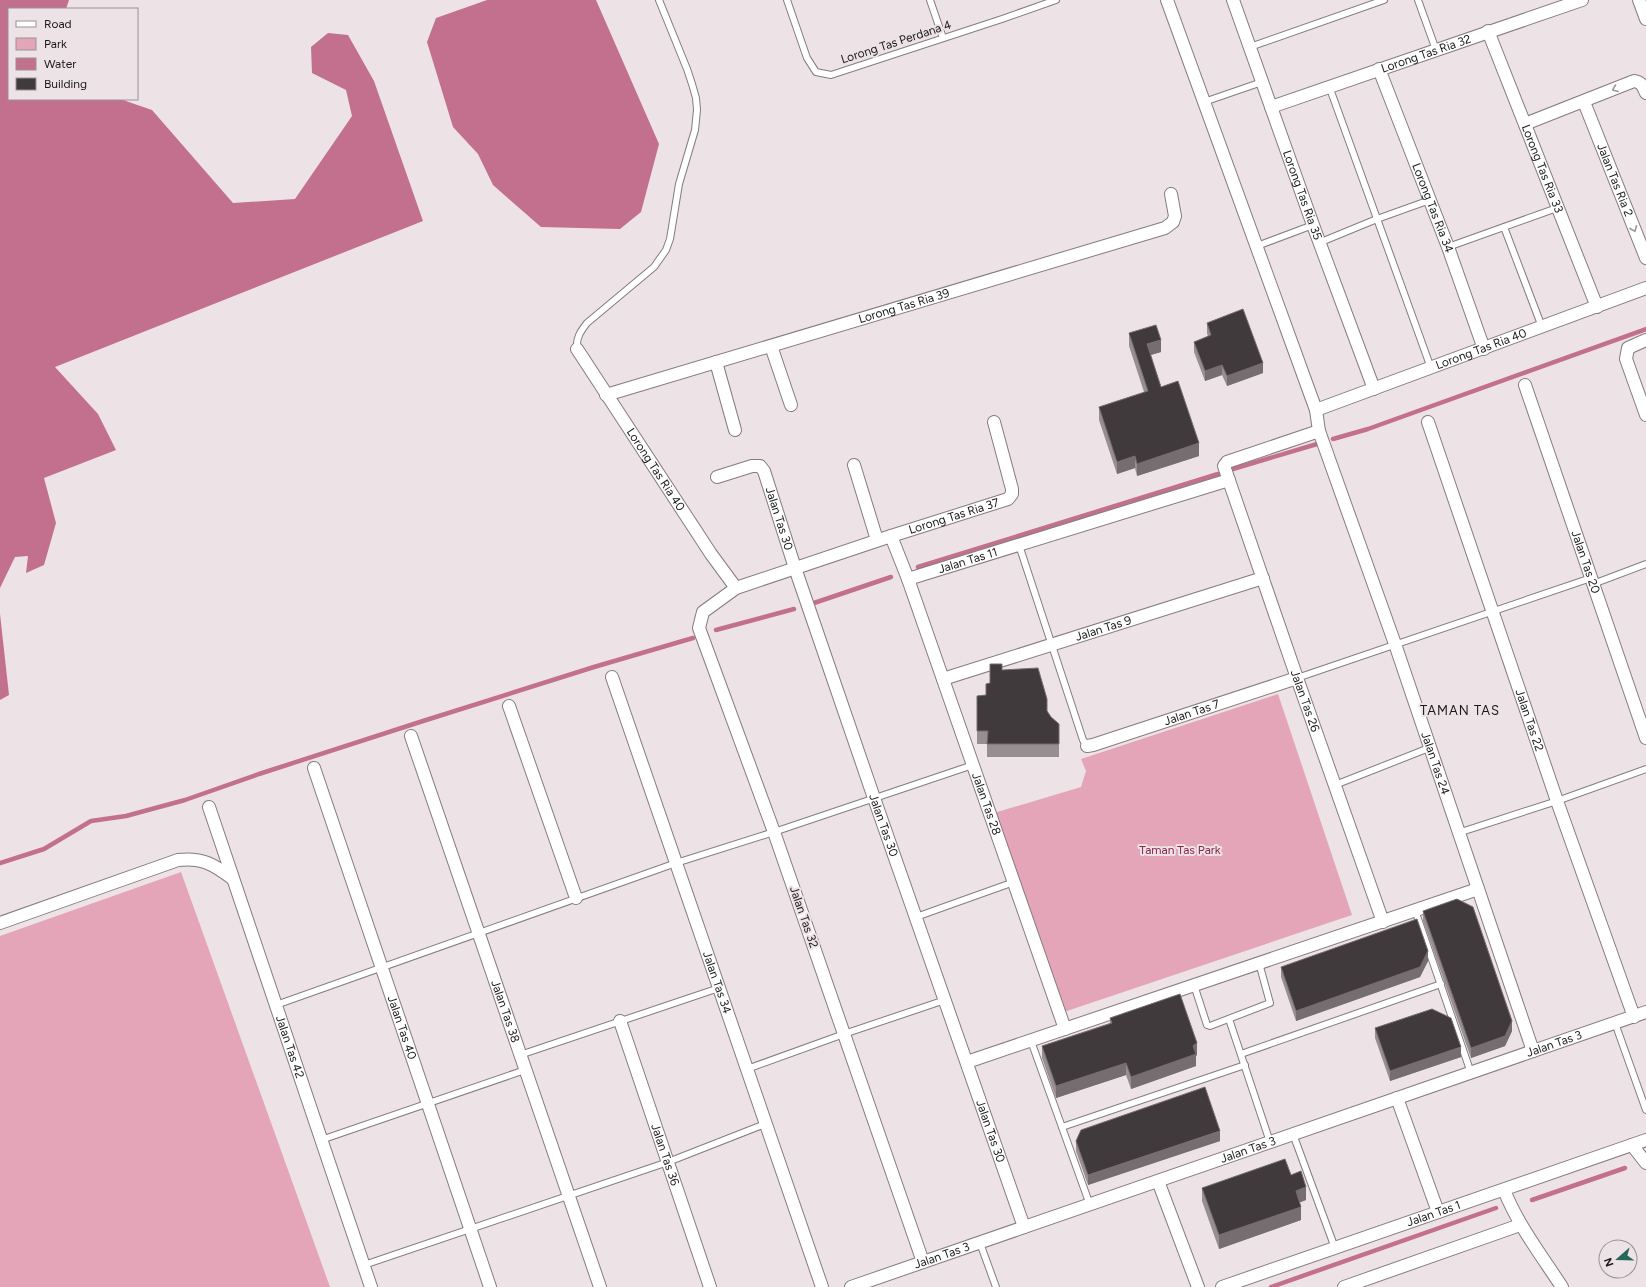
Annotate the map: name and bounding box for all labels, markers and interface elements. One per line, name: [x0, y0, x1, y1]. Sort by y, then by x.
legend: [8, 8, 138, 100]
text: Road: [44, 17, 72, 31]
street label: Lorong Tas Perdana 4: [839, 17, 954, 66]
street label: Lorong Tas Ria 32: [1379, 32, 1473, 76]
text: Park: [44, 37, 67, 51]
text: Water: [44, 57, 76, 71]
text: Building: [44, 77, 87, 91]
one-way arrow: [1612, 84, 1619, 92]
street label: Lorong Tas Ria 33: [1519, 122, 1566, 215]
street label: Jalan Tas Ria 2: [1594, 141, 1636, 219]
street label: Lorong Tas Ria 35: [1280, 148, 1325, 242]
street label: Lorong Tas Ria 34: [1409, 161, 1457, 255]
one-way arrow: [1630, 225, 1638, 232]
street label: Lorong Tas Ria 39: [857, 286, 951, 326]
street label: Lorong Tas Ria 40: [1434, 326, 1529, 372]
street label: Lorong Tas Ria 40: [624, 425, 688, 514]
street label: Jalan Tas 30: [763, 485, 796, 552]
street label: Lorong Tas Ria 37: [907, 495, 1001, 537]
street label: Jalan Tas 20: [1568, 529, 1603, 596]
street label: Jalan Tas 11: [936, 545, 999, 576]
street label: Jalan Tas 9: [1073, 613, 1133, 644]
street label: Jalan Tas 26: [1288, 668, 1323, 734]
street label: Jalan Tas 22: [1512, 687, 1547, 753]
street label: Jalan Tas 7: [1162, 697, 1222, 728]
district label: TAMAN TAS: [1420, 703, 1500, 718]
street label: Jalan Tas 24: [1418, 730, 1453, 797]
street label: Jalan Tas 28: [969, 771, 1004, 837]
street label: Jalan Tas 30: [866, 792, 901, 859]
park label: Taman Tas Park: [1139, 843, 1221, 857]
street label: Jalan Tas 32: [787, 884, 821, 950]
street label: Jalan Tas 34: [700, 949, 735, 1016]
street label: Jalan Tas 38: [488, 978, 523, 1044]
street label: Jalan Tas 40: [385, 994, 419, 1061]
street label: Jalan Tas 42: [273, 1013, 307, 1080]
street label: Jalan Tas 3: [1524, 1028, 1584, 1060]
street label: Jalan Tas 30: [973, 1098, 1008, 1165]
street label: Jalan Tas 36: [648, 1122, 682, 1188]
street label: Jalan Tas 3: [1218, 1134, 1278, 1166]
street label: Jalan Tas 1: [1405, 1198, 1463, 1229]
north arrow: [1598, 1239, 1638, 1279]
street label: Jalan Tas 3: [912, 1240, 971, 1272]
text: N: [1602, 1256, 1617, 1268]

